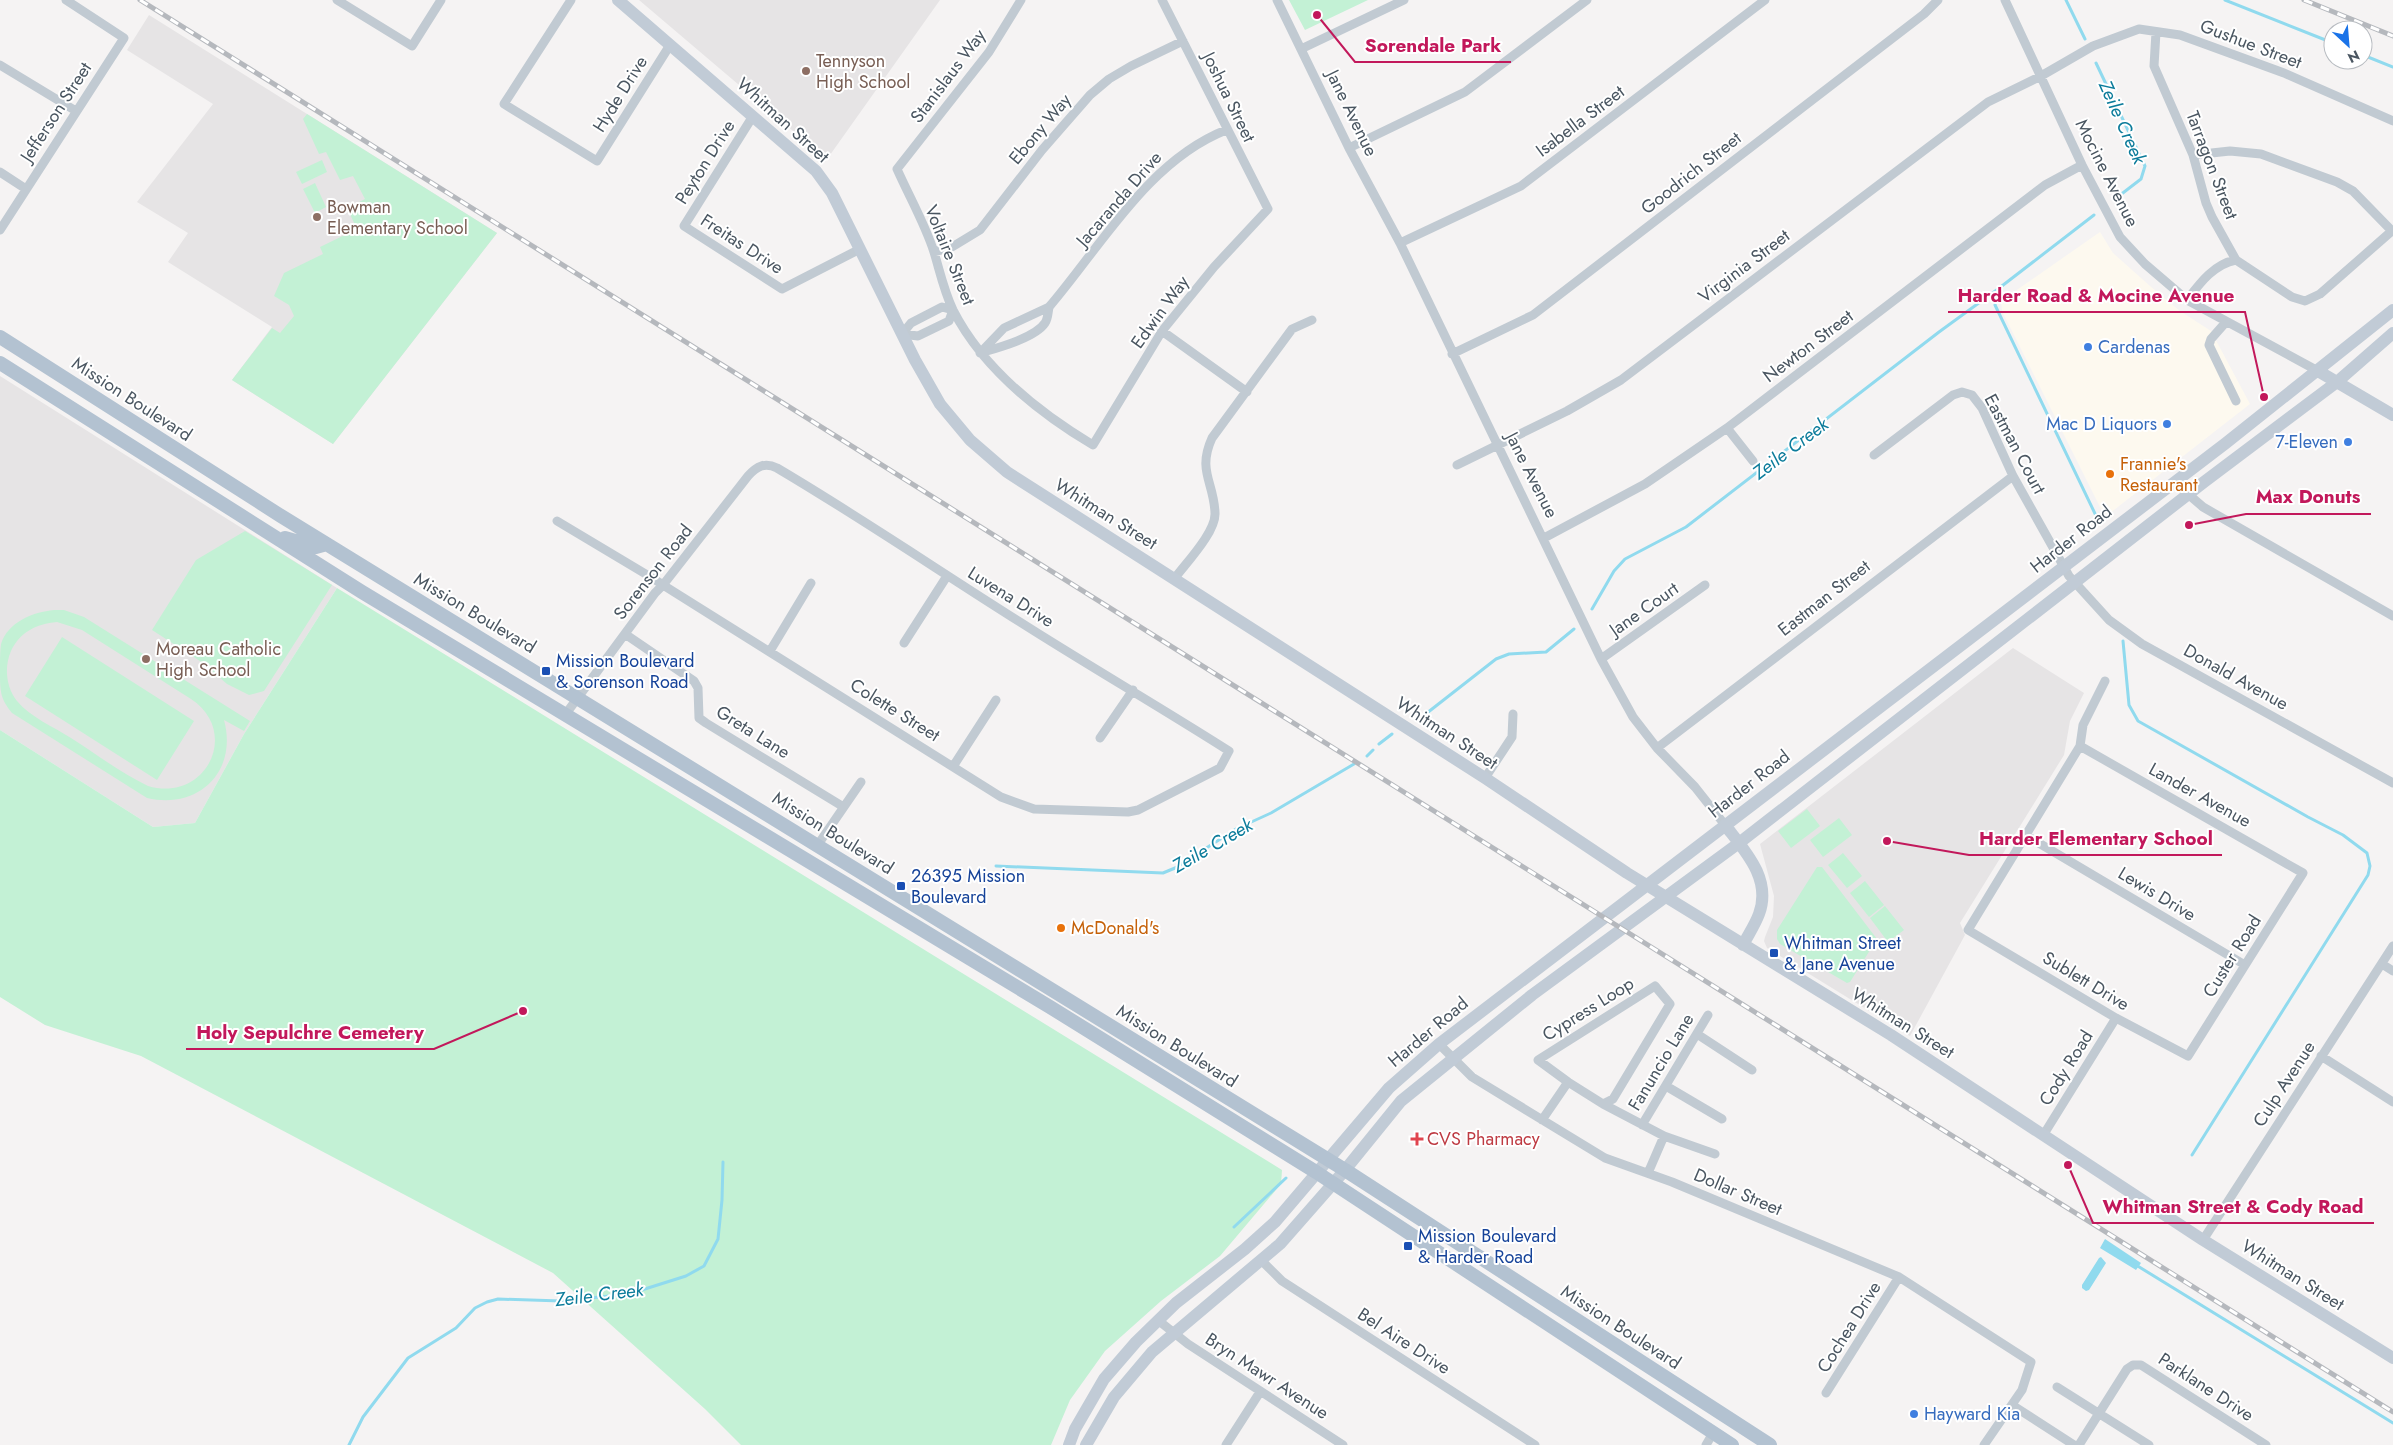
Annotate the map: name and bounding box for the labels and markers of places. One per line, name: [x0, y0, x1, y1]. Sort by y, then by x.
callout: Sorendale Park: [1355, 28, 1511, 62]
place label: Tennyson High School: [816, 48, 910, 95]
marker: Tennyson High School: [800, 65, 812, 77]
place label: Bowman Elementary School: [327, 194, 468, 241]
marker: Bowman Elementary School: [311, 211, 323, 223]
callout: Harder Road & Mocine Avenue: [1948, 278, 2245, 312]
place label: Cardenas: [2098, 334, 2170, 360]
marker: Cardenas: [2082, 341, 2094, 353]
place label: Mac D Liquors: [2046, 411, 2157, 437]
marker: Mac D Liquors: [2161, 418, 2173, 430]
place label: 7-Eleven: [2275, 429, 2338, 455]
marker: 7-Eleven: [2342, 436, 2354, 448]
place label: Frannie's Restaurant: [2120, 451, 2198, 498]
marker: Frannie's Restaurant: [2104, 468, 2116, 480]
callout: Max Donuts: [2246, 480, 2371, 514]
place label: Moreau Catholic High School: [156, 636, 281, 683]
place label: Mission Boulevard & Sorenson Road: [556, 648, 695, 695]
marker: Moreau Catholic High School: [140, 653, 152, 665]
marker: Mission Boulevard & Sorenson Road: [540, 665, 552, 677]
callout: Harder Elementary School: [1969, 821, 2222, 855]
place label: 26395 Mission Boulevard: [911, 863, 1025, 910]
marker: 26395 Mission Boulevard: [895, 880, 907, 892]
place label: McDonald's: [1071, 915, 1159, 941]
marker: McDonald's: [1055, 922, 1067, 934]
place label: Whitman Street & Jane Avenue: [1784, 930, 1901, 977]
marker: Whitman Street & Jane Avenue: [1768, 947, 1780, 959]
callout: Holy Sepulchre Cemetery: [186, 1015, 434, 1049]
place label: CVS Pharmacy: [1427, 1126, 1540, 1152]
marker: CVS Pharmacy: [1411, 1133, 1423, 1145]
callout: Whitman Street & Cody Road: [2093, 1189, 2374, 1223]
place label: Mission Boulevard & Harder Road: [1418, 1223, 1557, 1270]
marker: Mission Boulevard & Harder Road: [1402, 1240, 1414, 1252]
place label: Hayward Kia: [1924, 1401, 2020, 1427]
marker: Hayward Kia: [1908, 1408, 1920, 1420]

